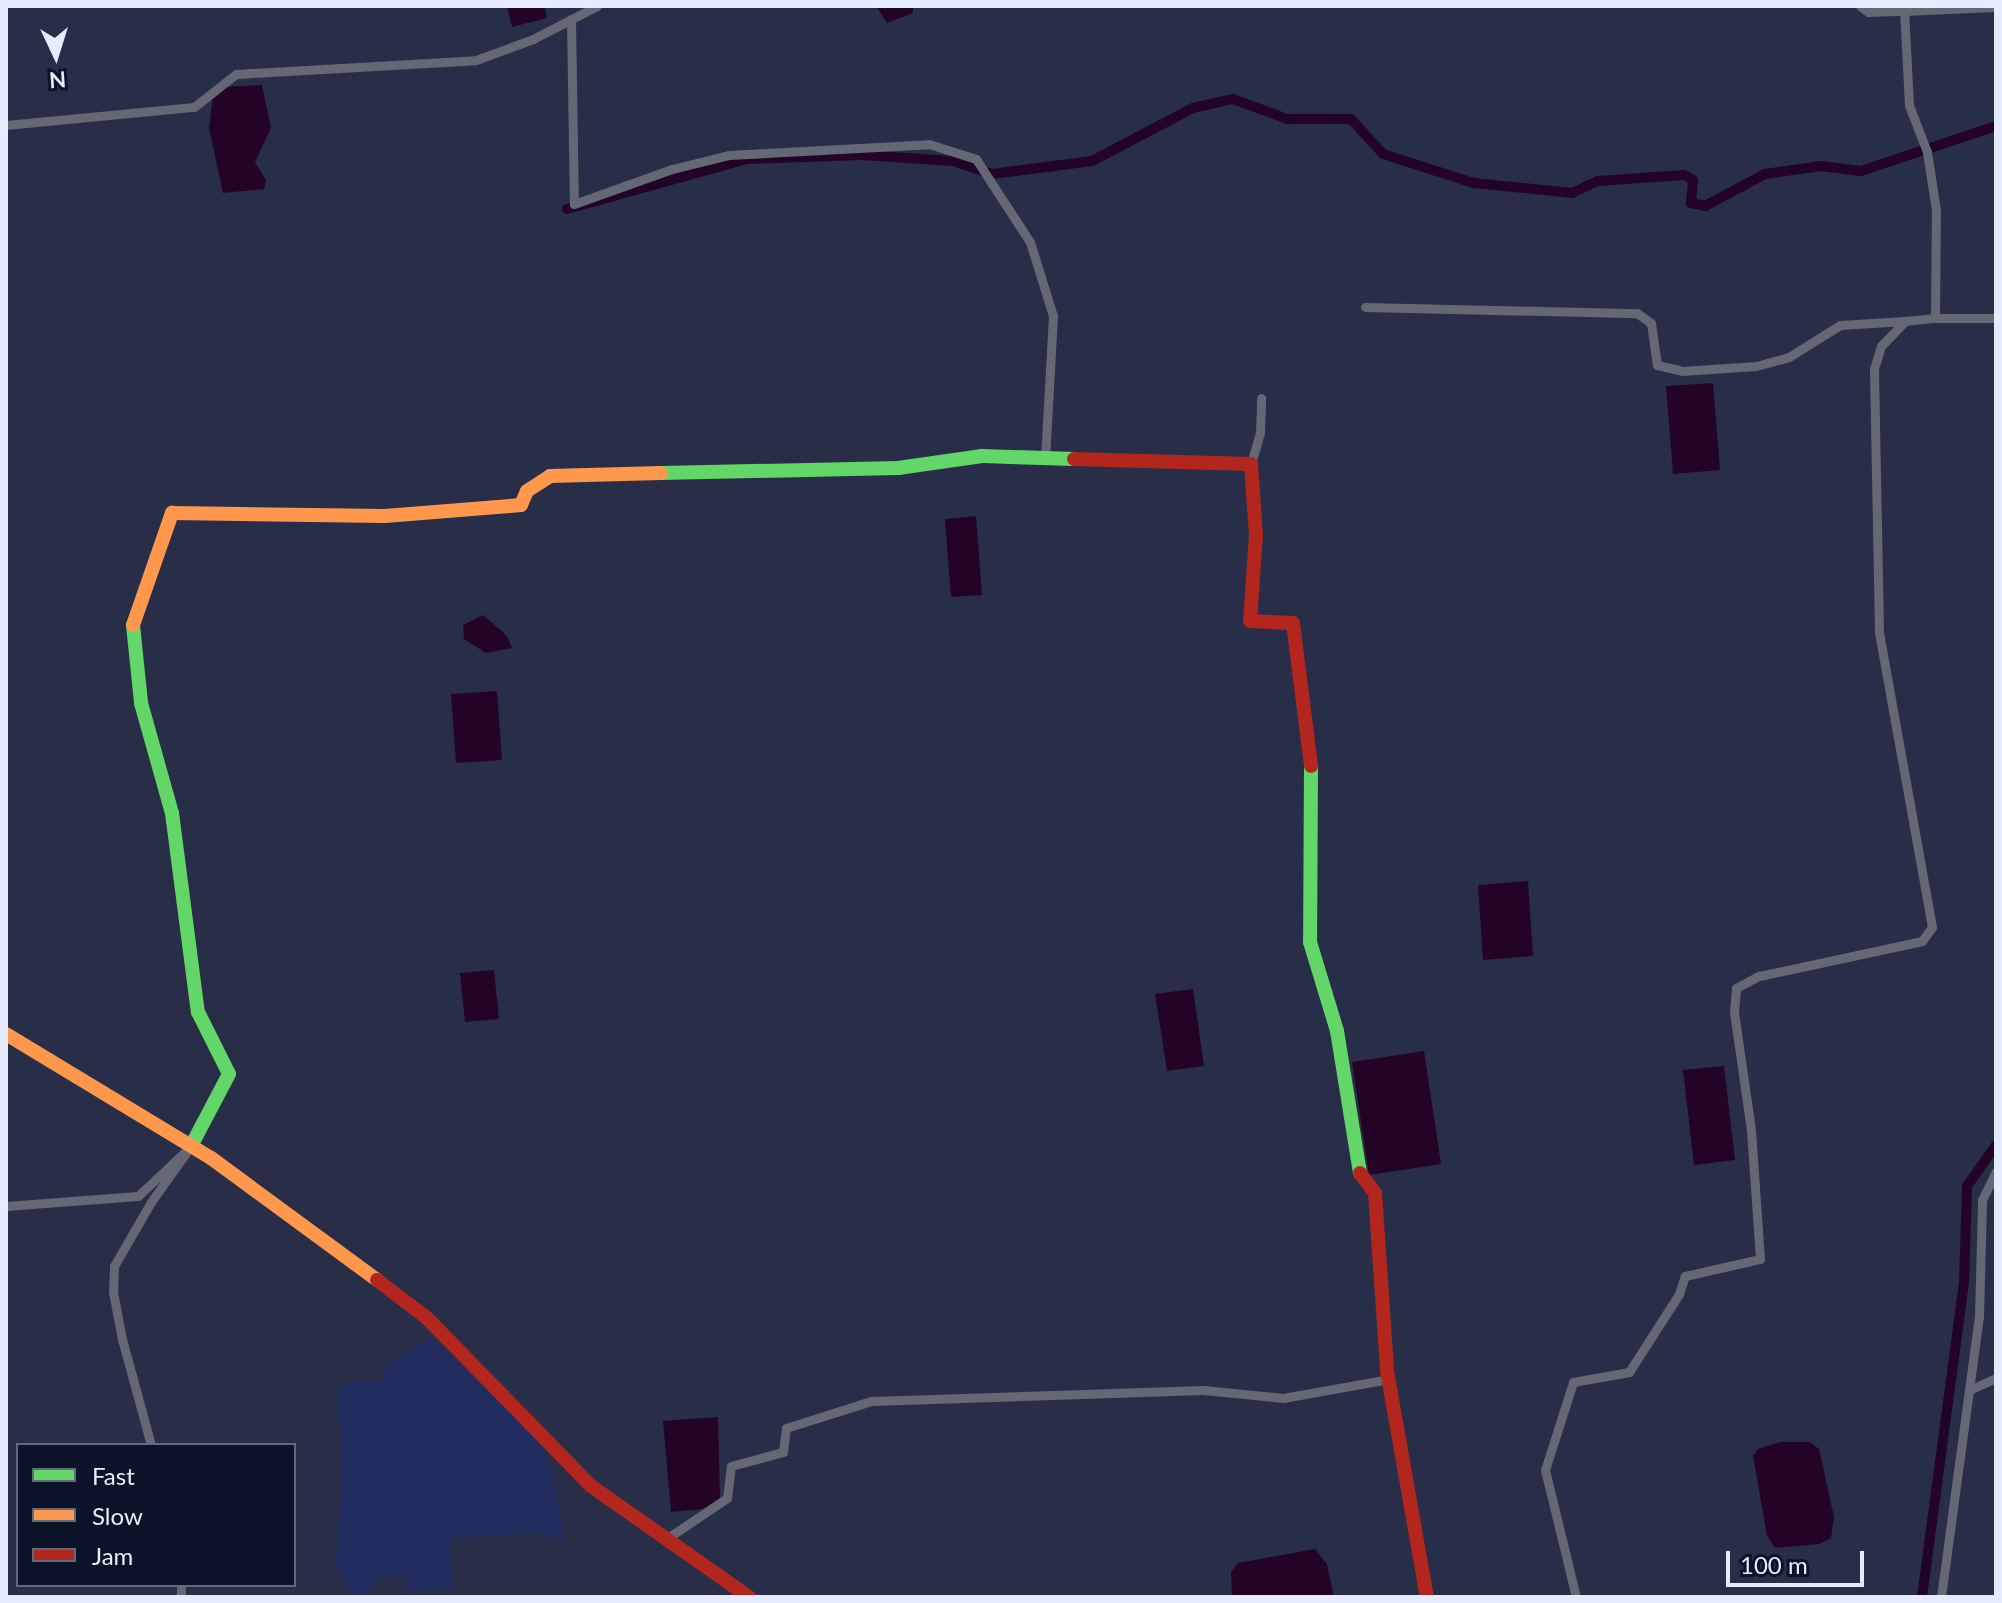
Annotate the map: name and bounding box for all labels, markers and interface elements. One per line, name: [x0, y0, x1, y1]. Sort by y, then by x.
north arrow: [16, 16, 96, 96]
text: N: [48, 66, 67, 94]
legend: [16, 1443, 296, 1587]
text: Fast: [92, 1461, 135, 1490]
text: Slow: [92, 1501, 143, 1530]
scale bar: [1730, 1535, 1868, 1585]
text: Jam: [92, 1541, 133, 1570]
text: 100 m: [1740, 1550, 1808, 1579]

